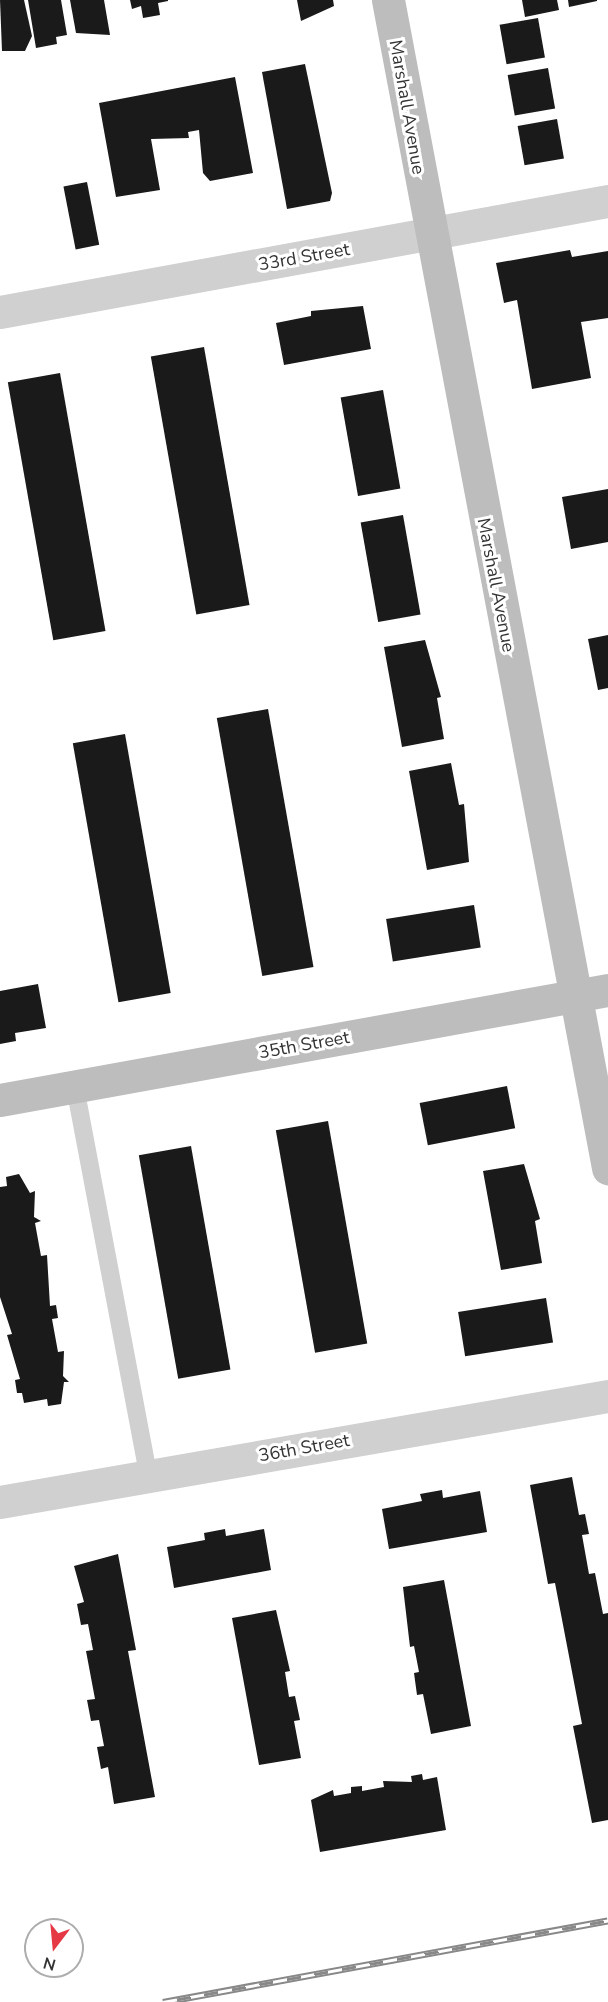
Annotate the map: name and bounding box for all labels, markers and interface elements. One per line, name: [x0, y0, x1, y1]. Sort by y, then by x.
street label: Marshall Avenue: [385, 38, 429, 176]
street label: 33rd Street: [257, 238, 351, 276]
street label: Marshall Avenue: [472, 516, 520, 654]
street label: 35th Street: [257, 1026, 351, 1064]
street label: 36th Street: [257, 1429, 351, 1467]
north arrow: [24, 1918, 84, 1978]
text: N: [41, 1951, 58, 1976]

